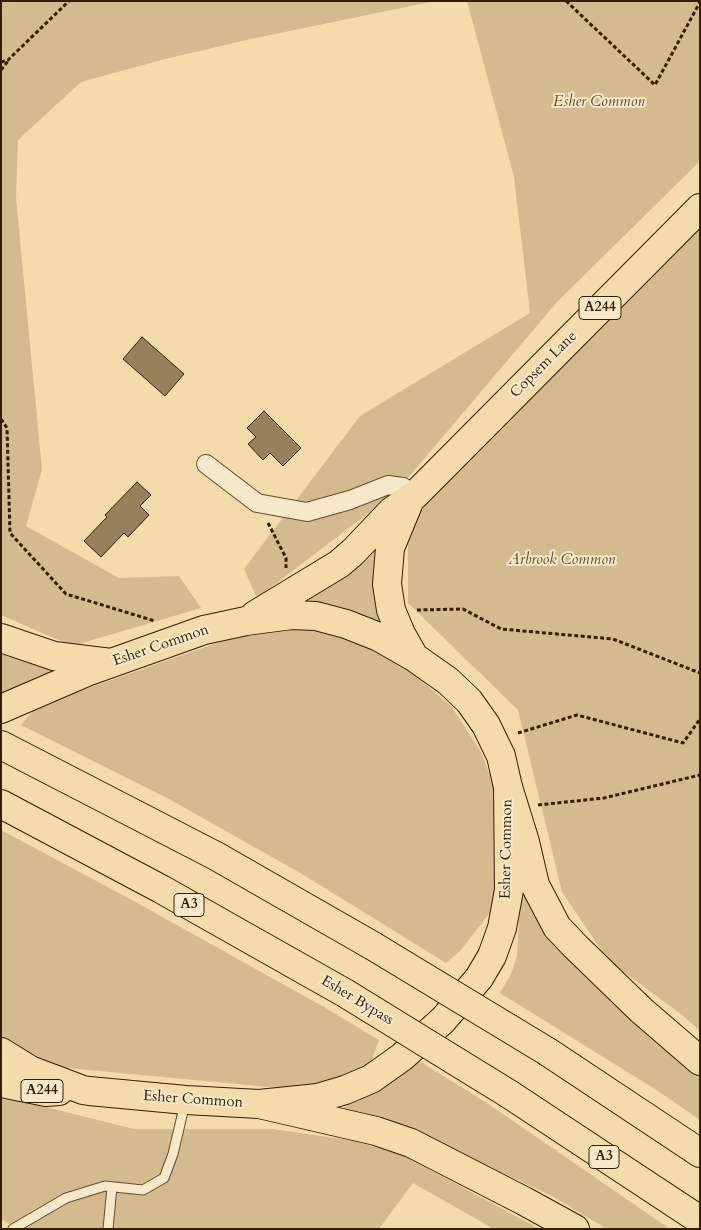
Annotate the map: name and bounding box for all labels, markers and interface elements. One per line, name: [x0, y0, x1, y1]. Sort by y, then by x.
park label: Esher Common: [553, 94, 645, 112]
road number: A244: [579, 296, 621, 320]
street label: Copsem Lane: [507, 328, 581, 402]
park label: Arbrook Common: [509, 552, 615, 570]
street label: Esher Common: [111, 621, 211, 671]
street label: Esher Common: [497, 799, 517, 899]
road number: A3: [174, 894, 204, 916]
street label: Esher Bypass: [317, 972, 397, 1030]
road number: A244: [21, 1080, 63, 1102]
street label: Esher Common: [142, 1088, 244, 1112]
road number: A3: [589, 1146, 619, 1168]

